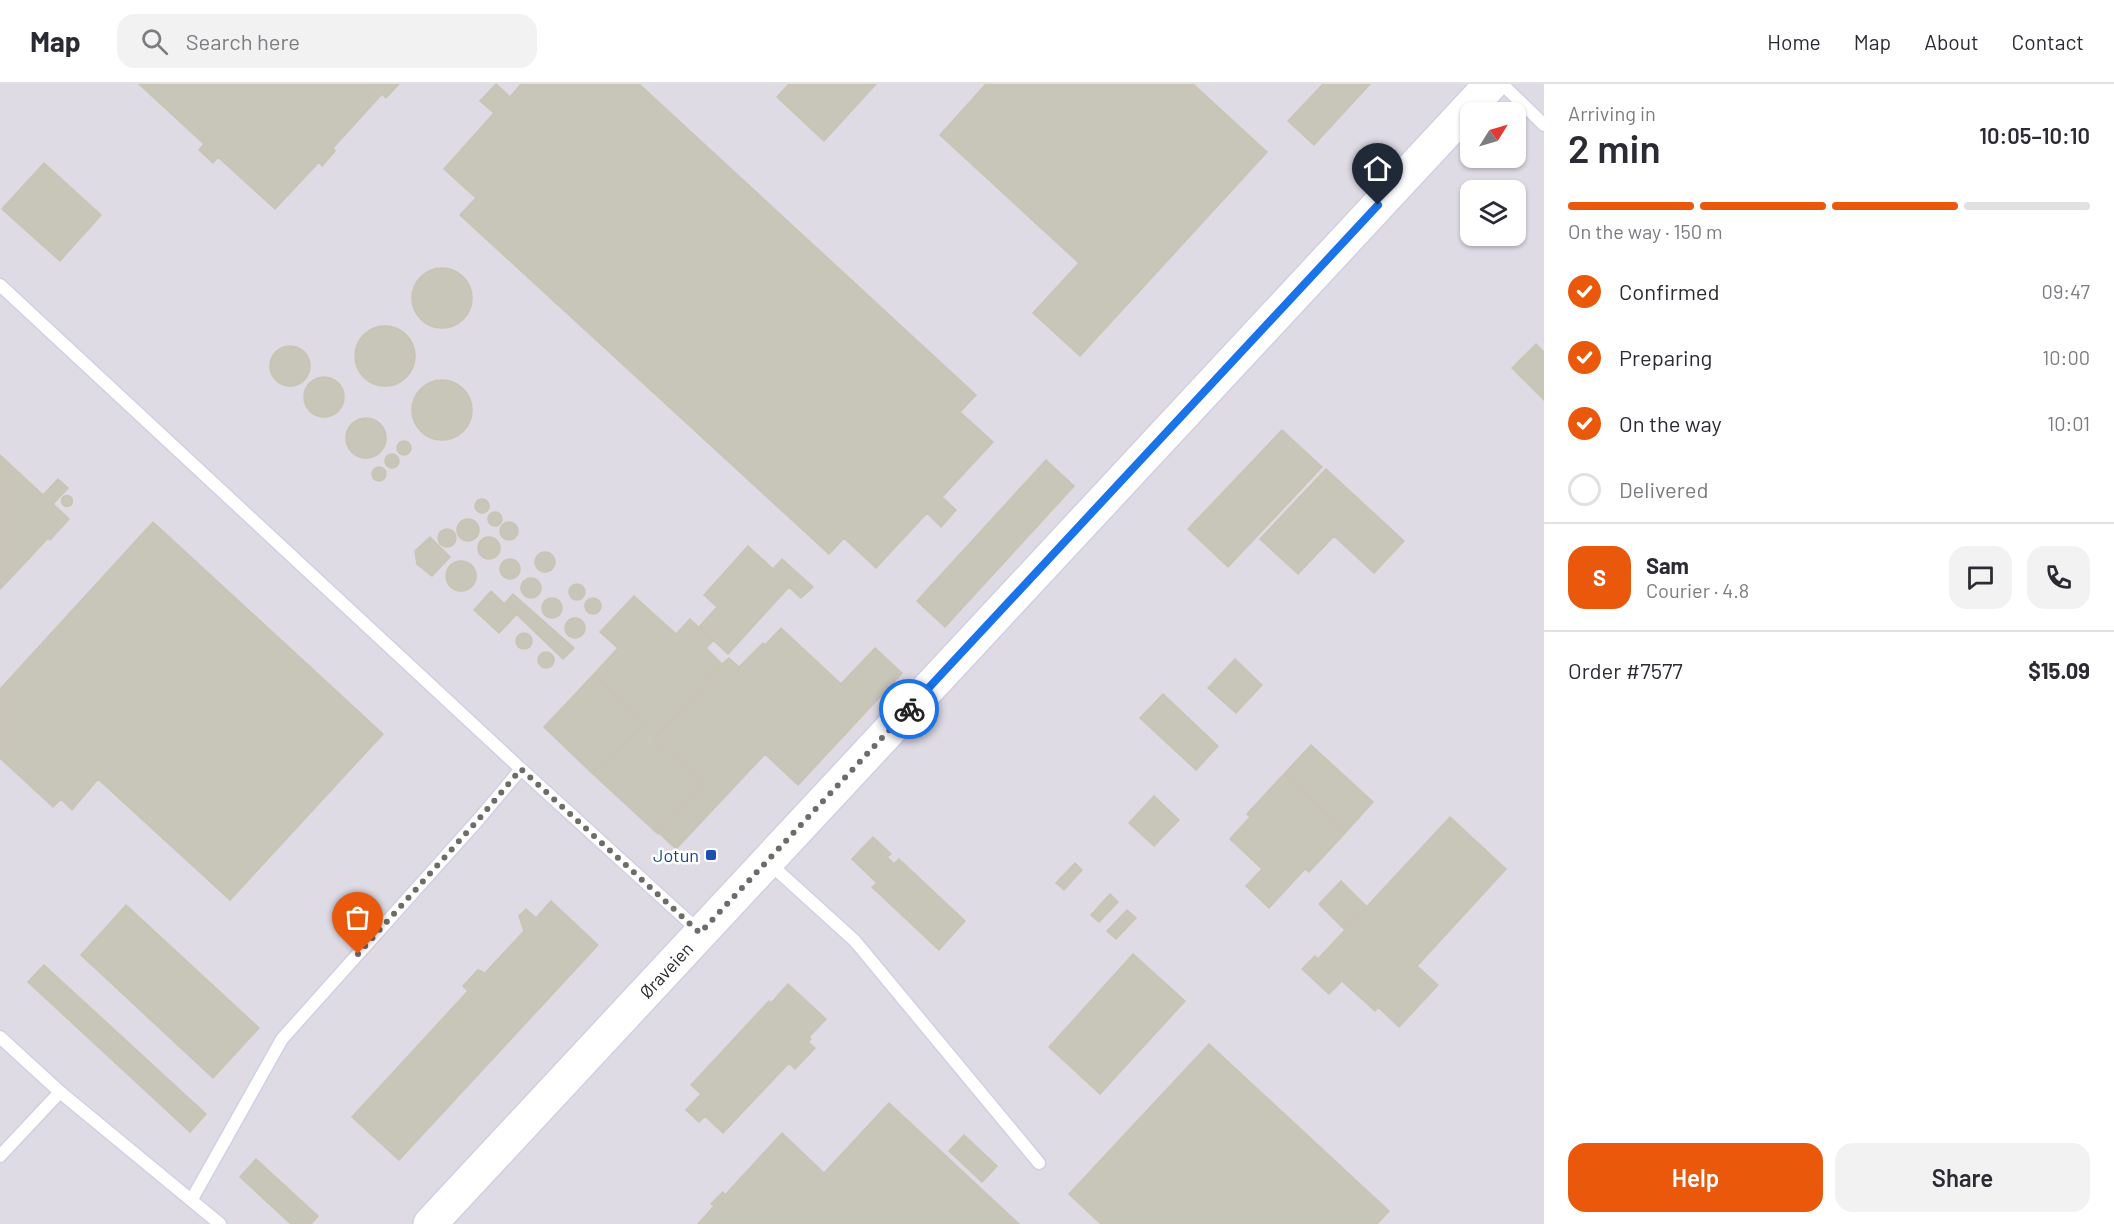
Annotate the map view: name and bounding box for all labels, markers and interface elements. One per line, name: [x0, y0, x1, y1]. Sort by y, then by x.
search box: [117, 14, 537, 68]
text: Map: [30, 24, 81, 58]
icon: search: [138, 25, 171, 58]
text: Search here: [186, 28, 300, 54]
text: Home: [1767, 29, 1821, 54]
text: Map: [1854, 29, 1891, 54]
text: About: [1924, 29, 1979, 54]
text: Contact: [2012, 29, 2084, 54]
text: Arriving in: [1568, 101, 1656, 125]
north arrow: [1460, 102, 1526, 168]
map controls: [1460, 102, 1526, 246]
text: 10:05–10:10: [1979, 122, 2090, 148]
text: 2 min: [1568, 124, 1661, 171]
pin: [1352, 143, 1403, 205]
icon: home: [1361, 152, 1394, 185]
button: layers: [1460, 180, 1526, 246]
text: On the way · 150 m: [1568, 219, 1723, 243]
icon: check: [1568, 275, 1601, 308]
text: Confirmed: [1619, 278, 1719, 304]
text: 09:47: [2042, 279, 2090, 303]
icon: check: [1568, 341, 1601, 374]
text: Preparing: [1619, 344, 1712, 370]
text: 10:00: [2042, 345, 2090, 369]
icon: check: [1568, 407, 1601, 440]
text: On the way: [1619, 410, 1722, 436]
text: 10:01: [2047, 411, 2090, 435]
text: Delivered: [1619, 476, 1708, 502]
button: chat: [1949, 546, 2012, 609]
button: phone: [2027, 546, 2090, 609]
text: Sam: [1646, 552, 1689, 578]
text: S: [1593, 564, 1606, 590]
text: Courier · 4.8: [1646, 578, 1749, 602]
text: Order #7577: [1568, 657, 1683, 683]
text: $15.09: [2028, 657, 2090, 683]
courier: [879, 679, 939, 739]
icon: bike: [893, 693, 926, 726]
place label: Jotun: [653, 844, 699, 866]
marker: Jotun: [704, 848, 718, 862]
pin: [332, 892, 383, 954]
icon: bag: [341, 901, 374, 934]
street label: Øraveien: [635, 937, 697, 1003]
button: Help: [1568, 1143, 1823, 1212]
button: Share: [1835, 1143, 2090, 1212]

